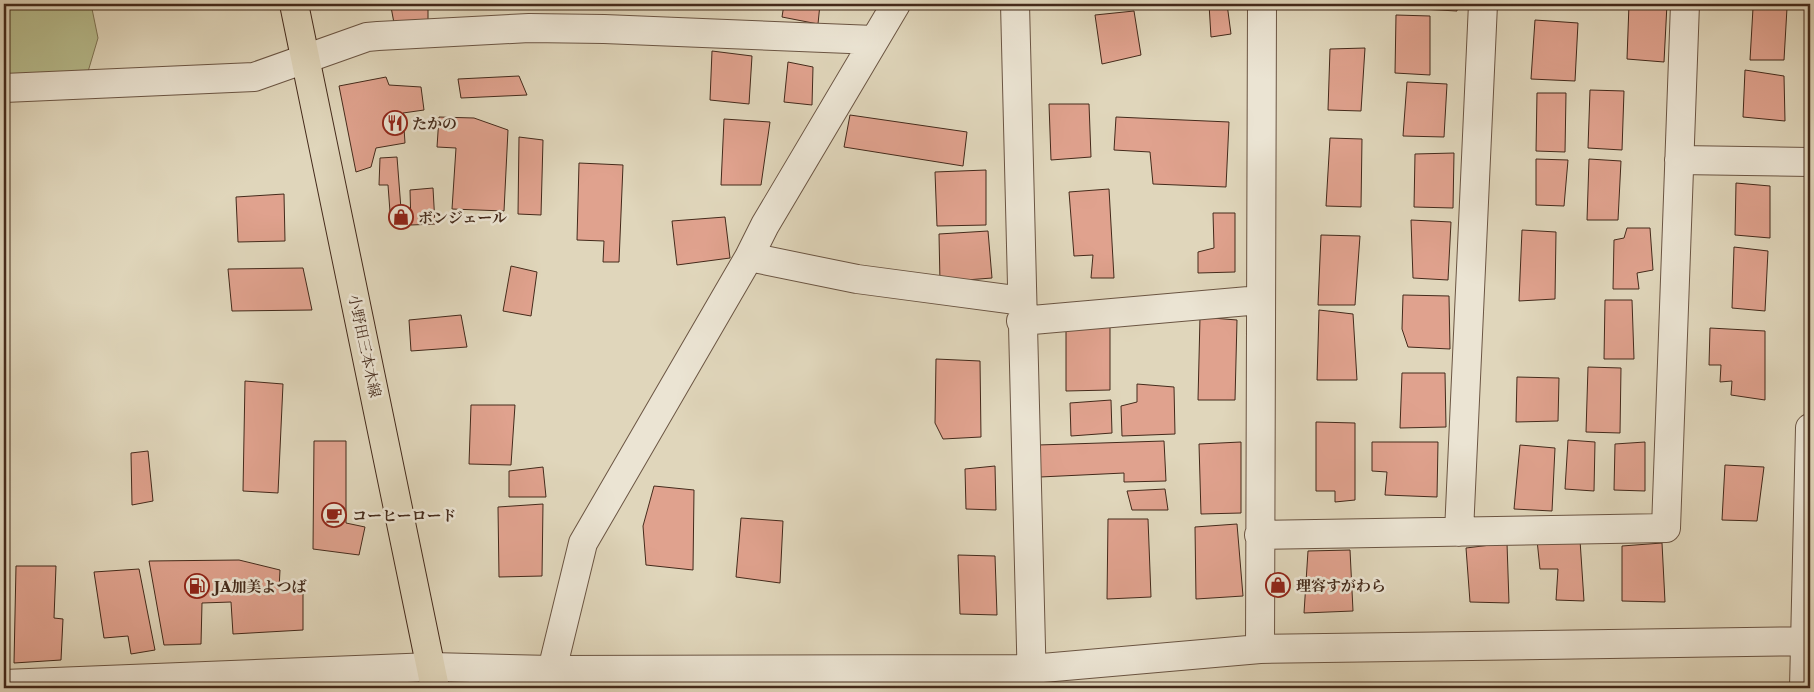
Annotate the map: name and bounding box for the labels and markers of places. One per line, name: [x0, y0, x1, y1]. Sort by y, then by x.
restaurant icon: たかの: [382, 110, 408, 136]
place label: たかの: [412, 114, 457, 133]
shop icon: ボンジェール: [388, 204, 414, 230]
place label: ボンジェール: [418, 208, 507, 227]
cafe icon: コーヒーロード: [321, 502, 347, 528]
place label: コーヒーロード: [352, 506, 456, 525]
shop icon: 理容すがわら: [1265, 572, 1291, 598]
fuel station icon: JA加美よつば: [184, 573, 210, 599]
place label: 理容すがわら: [1296, 576, 1386, 595]
place label: JA加美よつば: [211, 577, 308, 596]

